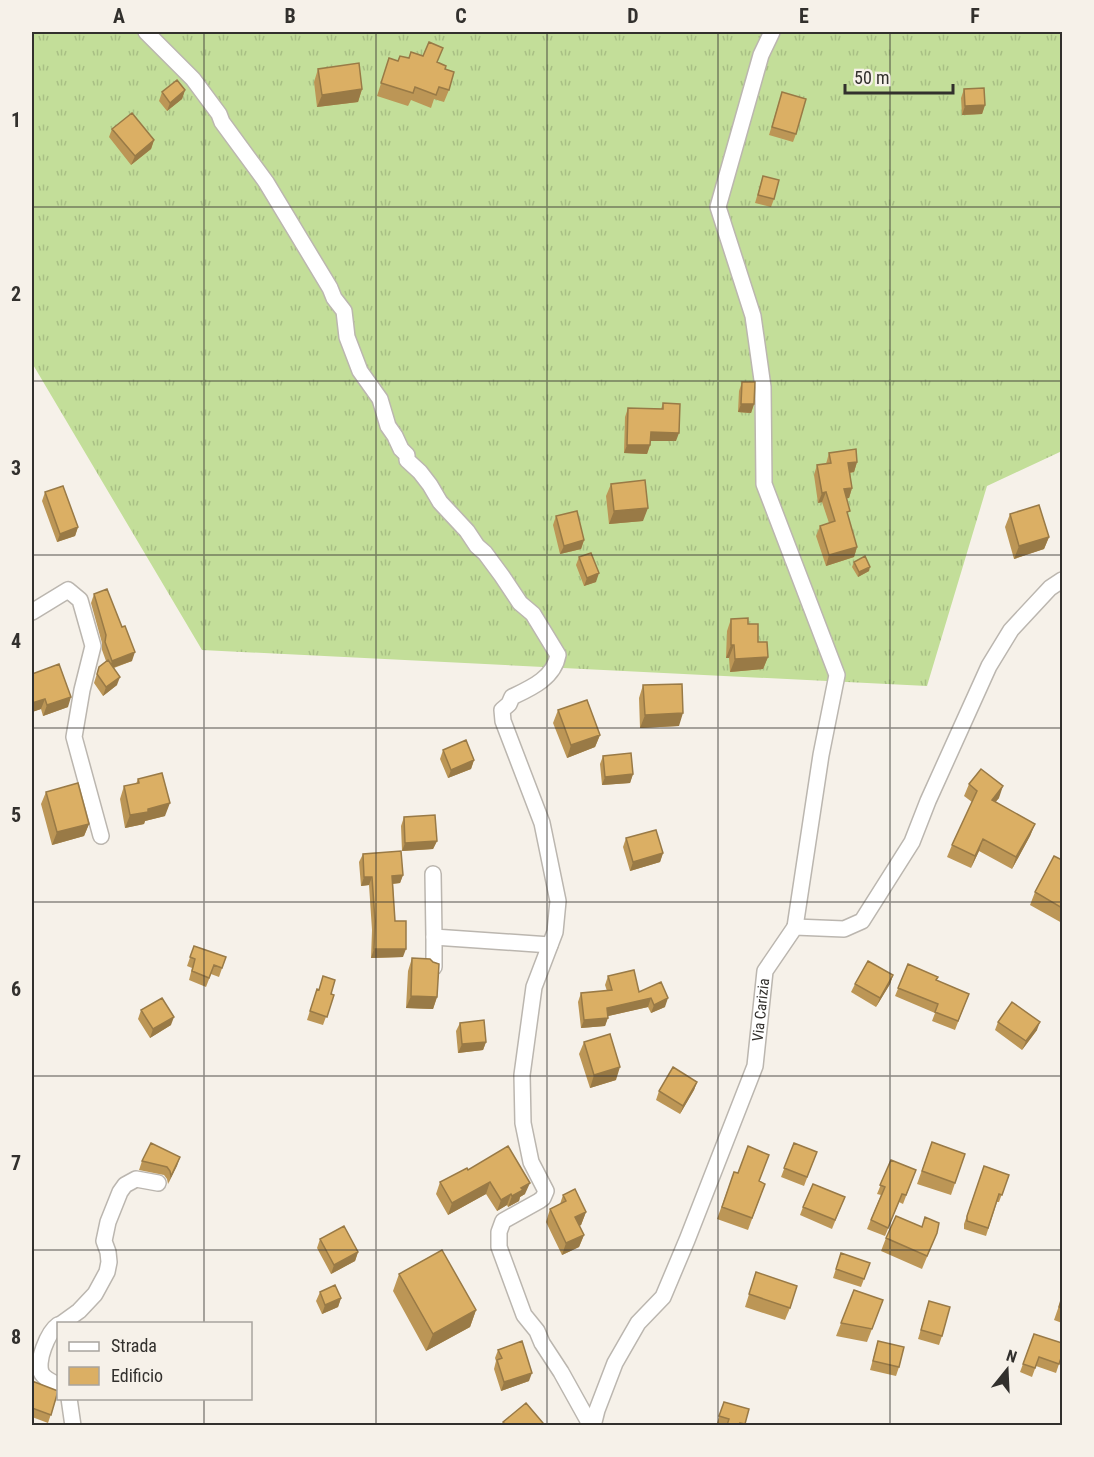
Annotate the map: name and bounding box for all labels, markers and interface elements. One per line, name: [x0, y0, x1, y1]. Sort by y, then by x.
text: A: [113, 4, 125, 28]
text: B: [284, 4, 296, 28]
text: C: [455, 4, 467, 28]
text: D: [627, 4, 639, 28]
text: E: [799, 4, 809, 28]
text: F: [970, 4, 980, 28]
scale bar: [845, 57, 953, 95]
text: 50 m: [854, 67, 889, 88]
text: 1: [11, 108, 21, 132]
text: 2: [11, 282, 21, 306]
text: 3: [11, 456, 21, 480]
text: 4: [11, 629, 21, 653]
text: 5: [11, 803, 21, 827]
text: 6: [11, 977, 21, 1001]
street label: Via Carizia: [749, 977, 773, 1043]
text: 7: [11, 1151, 21, 1175]
legend: [57, 1322, 252, 1400]
text: 8: [11, 1325, 21, 1349]
text: Strada: [111, 1335, 157, 1356]
north arrow: [977, 1340, 1037, 1400]
text: N: [1004, 1346, 1019, 1367]
text: Edificio: [111, 1365, 163, 1386]

